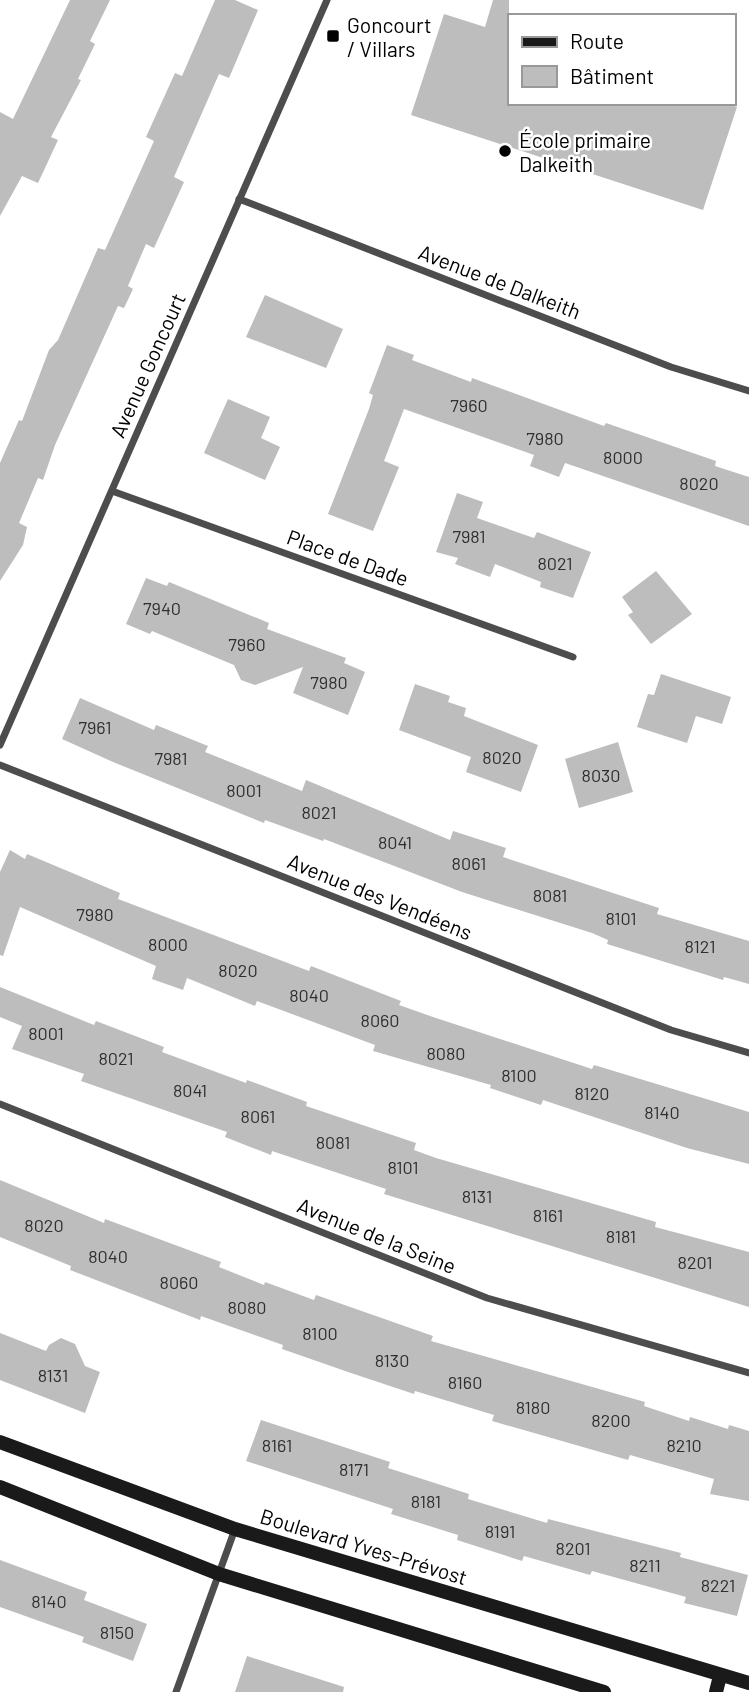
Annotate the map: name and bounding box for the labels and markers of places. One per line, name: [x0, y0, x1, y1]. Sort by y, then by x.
place label: Goncourt / Villars: [347, 12, 432, 61]
marker: Goncourt / Villars: [325, 28, 341, 44]
place label: École primaire Dalkeith: [519, 127, 651, 176]
marker: École primaire Dalkeith: [497, 143, 513, 159]

